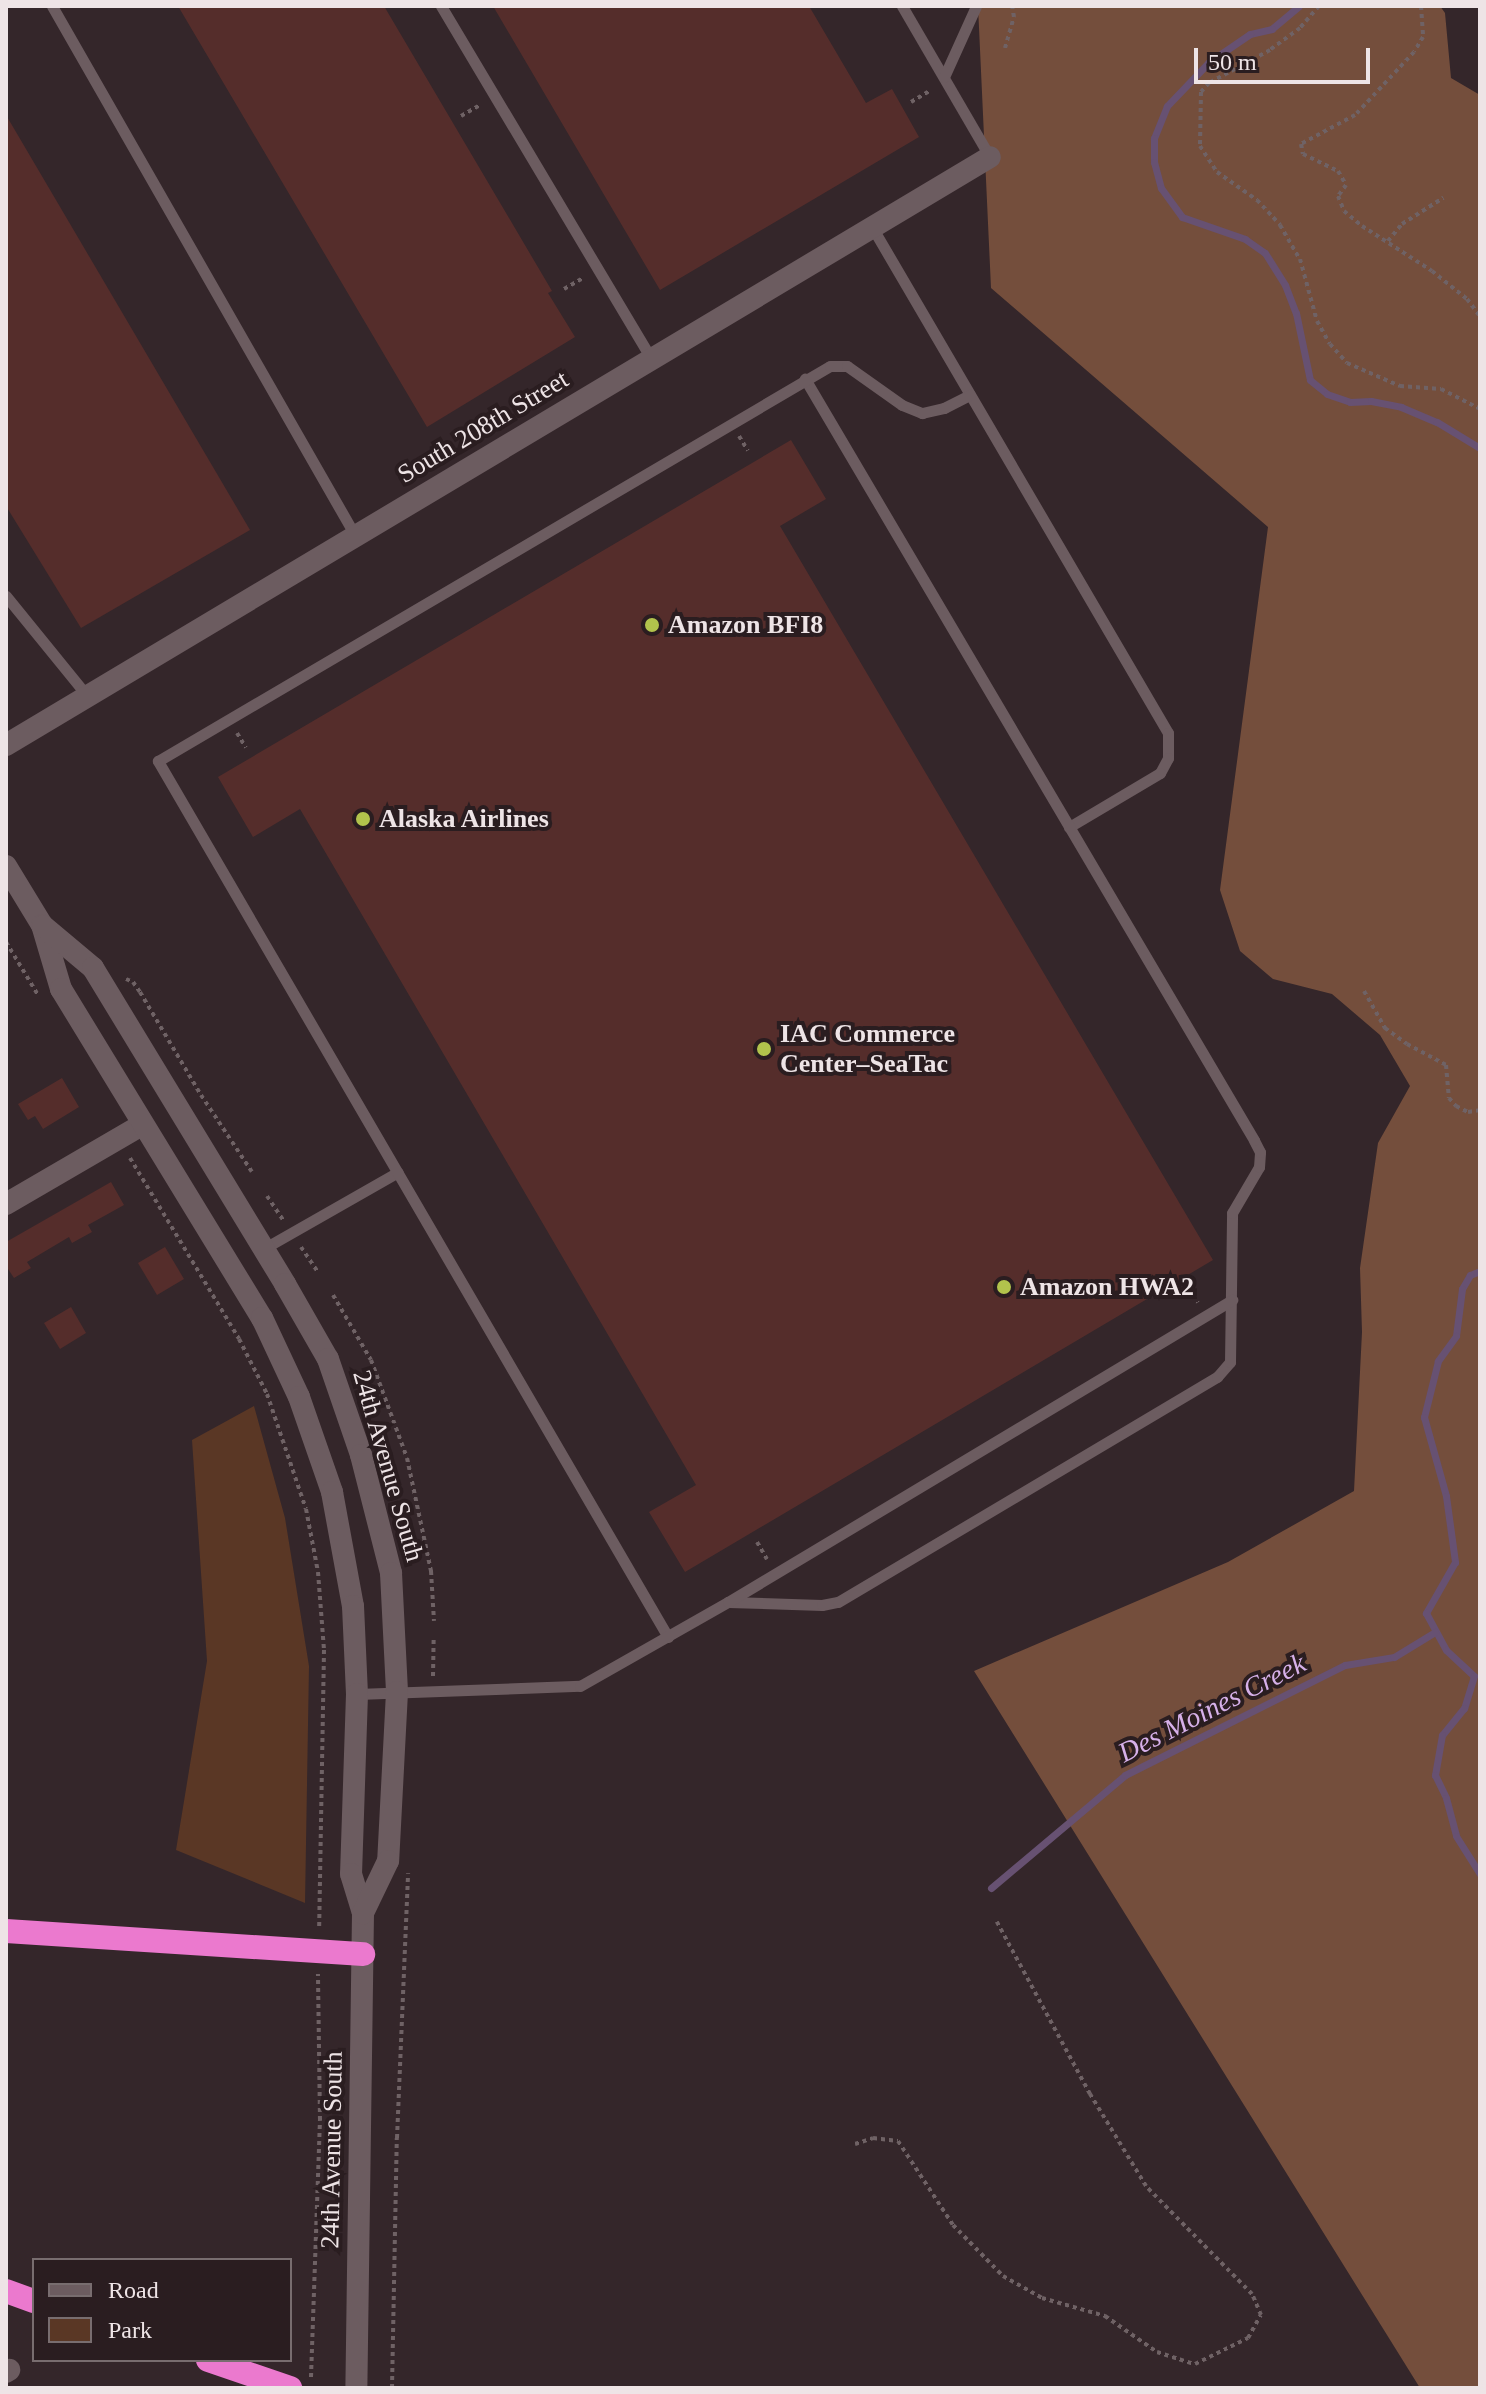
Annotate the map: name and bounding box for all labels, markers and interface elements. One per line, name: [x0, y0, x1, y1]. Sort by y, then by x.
scale bar: [1198, 32, 1374, 82]
text: 50 m: [1208, 49, 1257, 75]
street label: South 208th Street: [392, 364, 574, 490]
place label: Amazon BFI8: [668, 609, 823, 641]
marker: Amazon BFI8: [643, 616, 661, 634]
place label: Alaska Airlines: [379, 803, 550, 835]
marker: Alaska Airlines: [354, 810, 372, 828]
place label: IAC Commerce Center–SeaTac: [780, 1018, 955, 1080]
marker: IAC Commerce Center–SeaTac: [755, 1040, 773, 1058]
place label: Amazon HWA2: [1020, 1271, 1194, 1303]
marker: Amazon HWA2: [995, 1278, 1013, 1296]
street label: 24th Avenue South: [346, 1366, 430, 1566]
water label: Des Moines Creek: [1113, 1646, 1311, 1770]
street label: 24th Avenue South: [315, 2050, 349, 2250]
legend: [32, 2258, 292, 2362]
text: Road: [108, 2277, 159, 2303]
text: Park: [108, 2317, 152, 2343]

